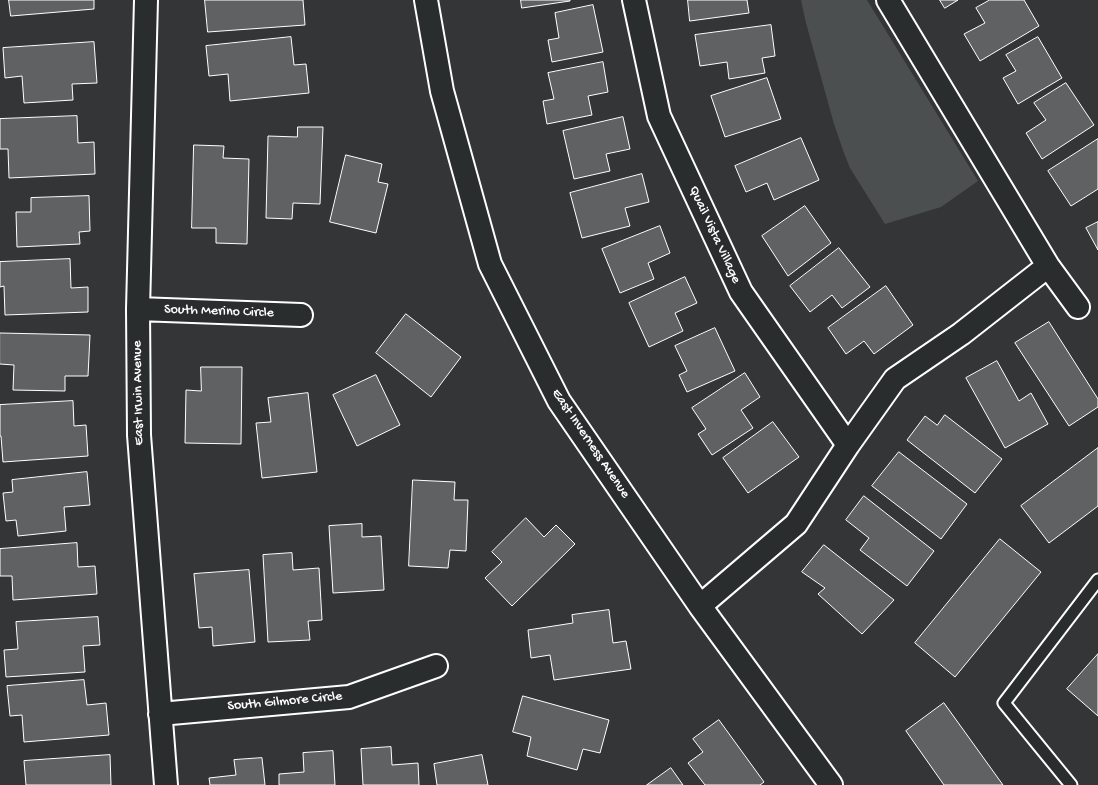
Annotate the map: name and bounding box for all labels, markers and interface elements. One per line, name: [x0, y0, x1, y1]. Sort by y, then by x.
street label: Quail Vista Village: [684, 183, 744, 287]
street label: South Merino Circle: [164, 302, 274, 322]
street label: East Irwin Avenue: [130, 340, 148, 446]
street label: East Inverness Avenue: [547, 386, 633, 502]
street label: South Gilmore Circle: [227, 689, 343, 715]

